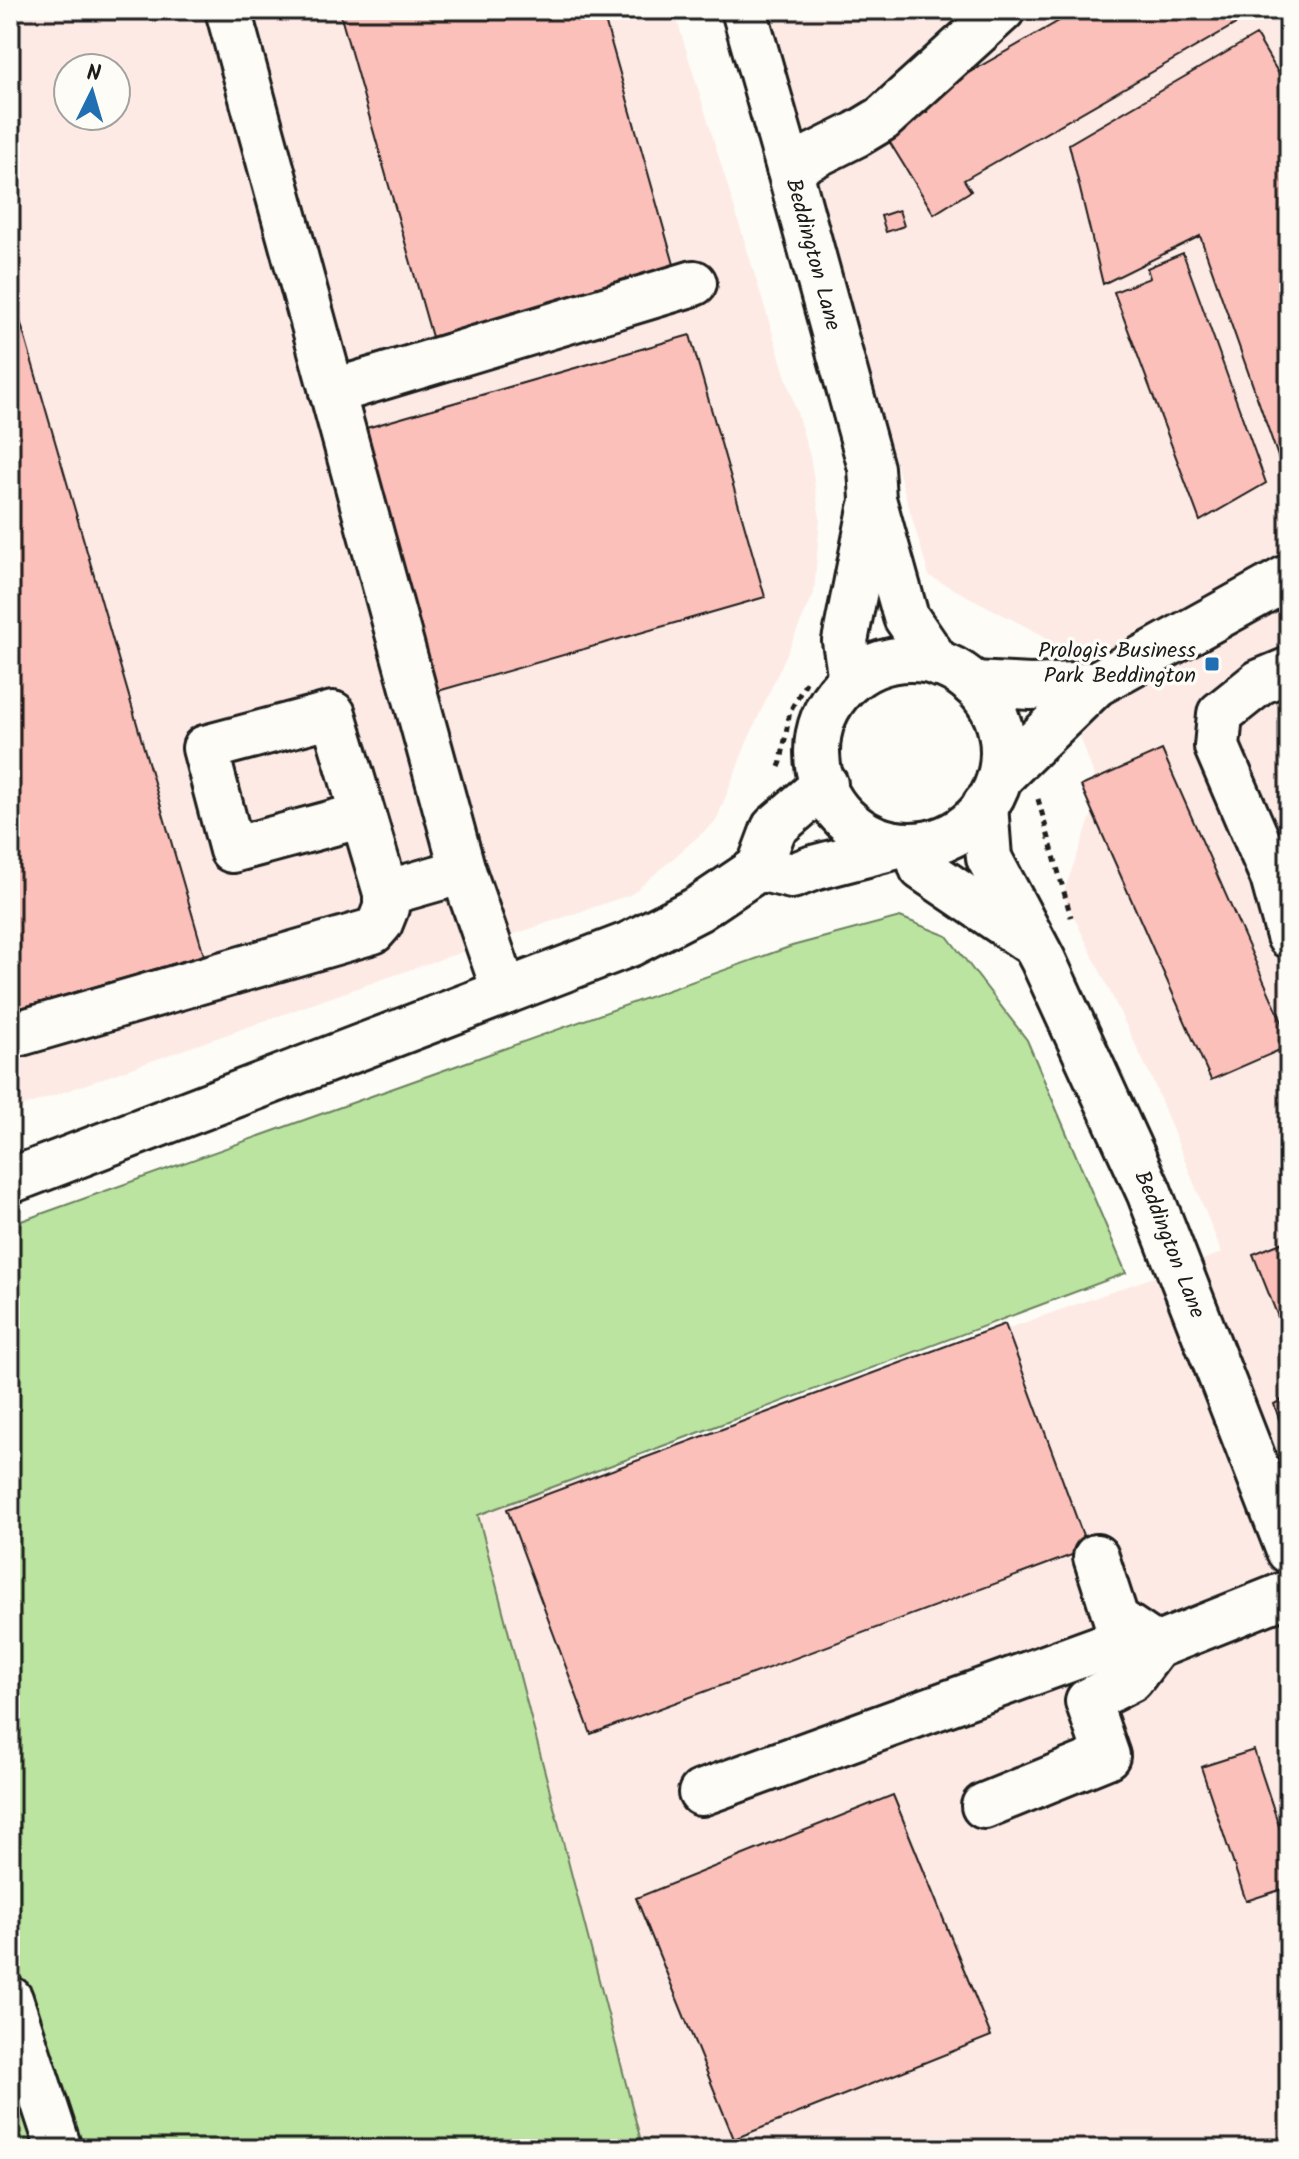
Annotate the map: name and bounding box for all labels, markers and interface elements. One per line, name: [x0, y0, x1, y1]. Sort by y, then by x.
north arrow: [52, 52, 132, 132]
text: N: [85, 57, 102, 93]
street label: Beddington Lane: [775, 175, 850, 335]
place label: Prologis Business Park Beddington: [1038, 634, 1197, 694]
marker: Prologis Business Park Beddington: [1203, 655, 1221, 673]
street label: Beddington Lane: [1124, 1165, 1214, 1324]

